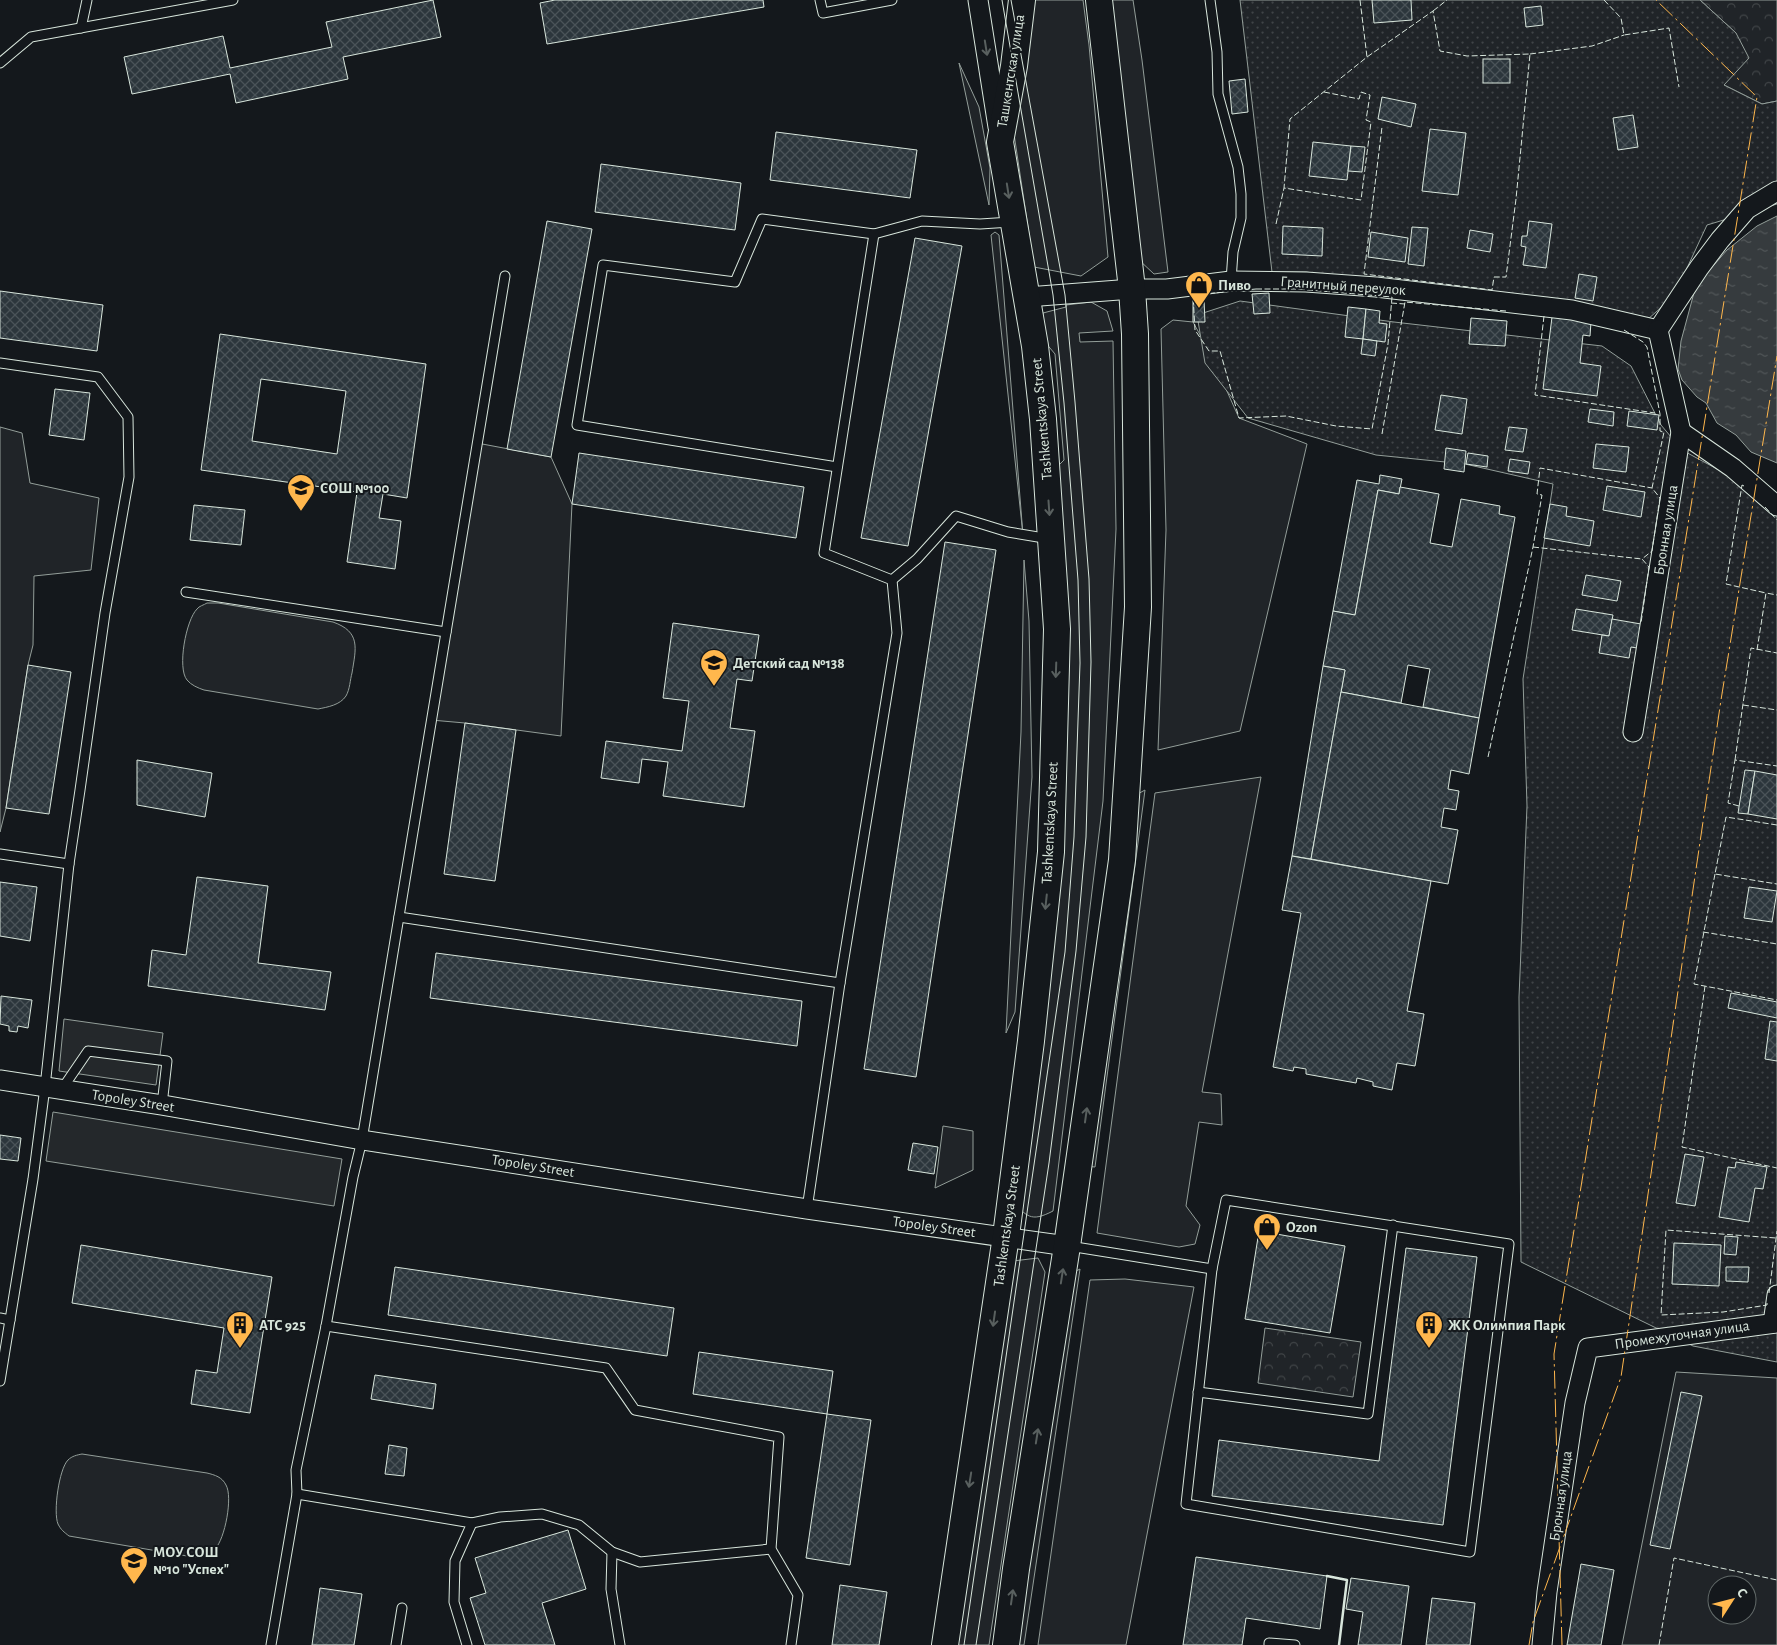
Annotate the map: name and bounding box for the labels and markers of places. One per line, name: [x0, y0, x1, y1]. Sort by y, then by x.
shop icon: Пиво: [1184, 270, 1214, 309]
place label: Пиво: [1218, 278, 1251, 293]
school or university icon: СОШ №100: [286, 473, 316, 512]
place label: СОШ №100: [320, 481, 390, 496]
school or university icon: Детский сад №138: [699, 648, 729, 687]
place label: Детский сад №138: [733, 656, 845, 671]
shop icon: Ozon: [1252, 1212, 1282, 1251]
place label: Ozon: [1286, 1220, 1317, 1235]
building icon: АТС 925: [225, 1310, 255, 1349]
building icon: ЖК Олимпия Парк: [1414, 1310, 1444, 1349]
place label: АТС 925: [259, 1318, 306, 1333]
place label: ЖК Олимпия Парк: [1448, 1318, 1566, 1333]
place label: МОУ СОШ №10 "Успех": [153, 1545, 229, 1577]
school or university icon: МОУ СОШ №10 "Успех": [119, 1546, 149, 1585]

